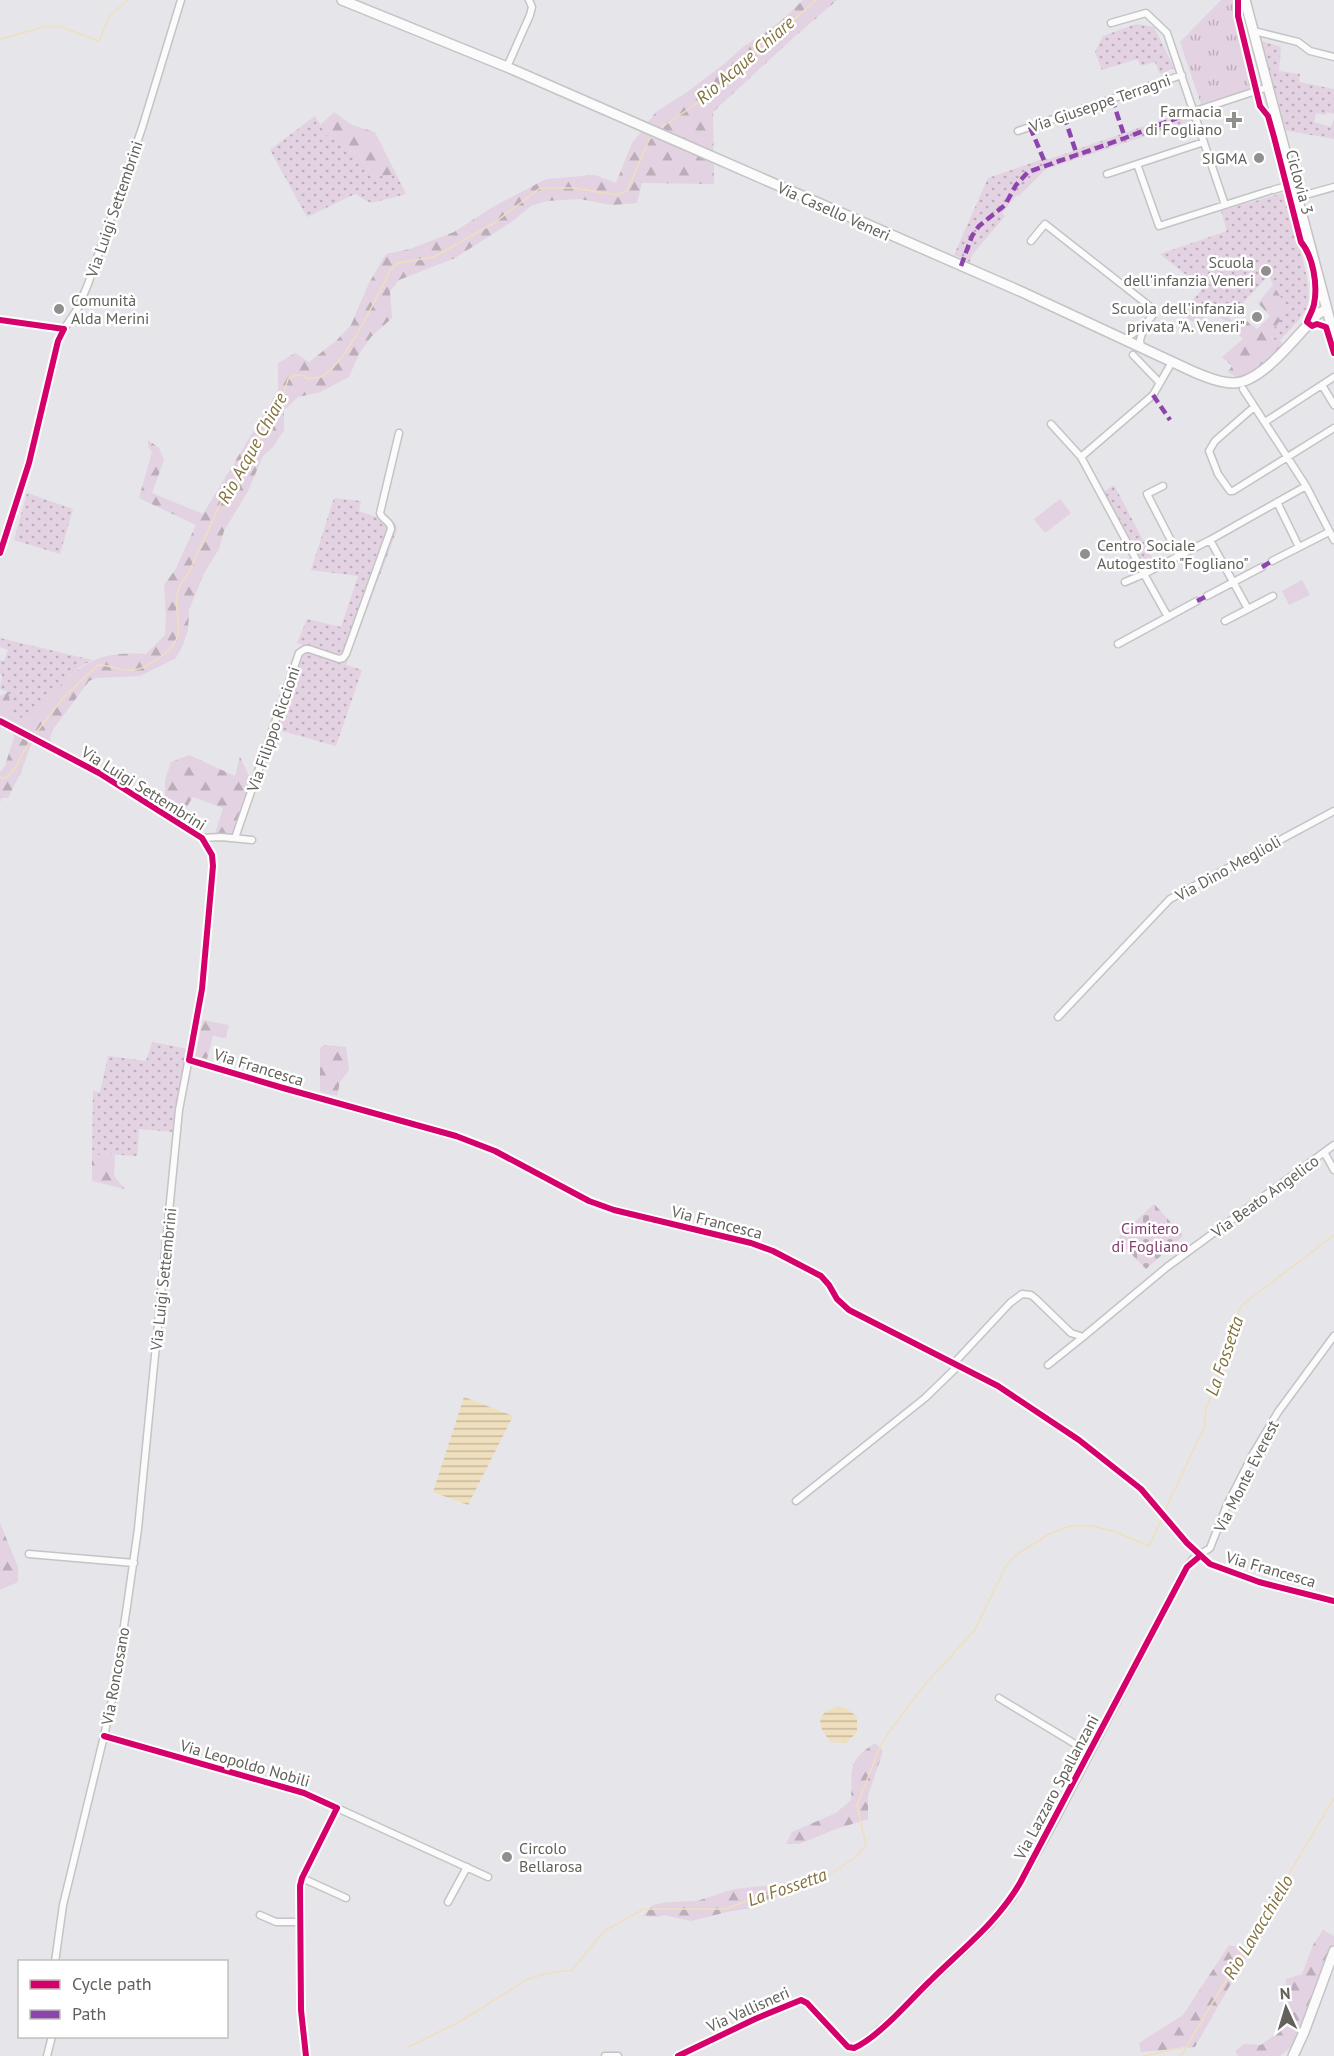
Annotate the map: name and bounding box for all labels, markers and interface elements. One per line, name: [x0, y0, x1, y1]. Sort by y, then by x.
water label: Rio Acque Chiare: [691, 10, 800, 109]
street label: Via Giuseppe Terragni: [1026, 69, 1173, 137]
place label: Farmacia di Fogliano: [1145, 101, 1222, 139]
marker: Farmacia di Fogliano: [1227, 113, 1241, 127]
street label: Via Luigi Settembrini: [81, 138, 147, 281]
street label: Ciclovia 3: [1282, 147, 1318, 217]
place label: SIGMA: [1202, 148, 1248, 168]
marker: SIGMA: [1252, 151, 1266, 165]
street label: Via Casello Veneri: [773, 177, 894, 245]
place label: Scuola dell'infanzia Veneri: [1124, 252, 1254, 290]
marker: Scuola dell'infanzia Veneri: [1259, 264, 1273, 278]
place label: Comunità Alda Merini: [71, 290, 149, 328]
place label: Scuola dell'infanzia privata "A. Veneri": [1111, 298, 1245, 336]
marker: Comunità Alda Merini: [52, 302, 66, 316]
marker: Scuola dell'infanzia privata "A. Veneri": [1250, 310, 1264, 324]
water label: Rio Acque Chiare: [212, 388, 292, 507]
place label: Centro Sociale Autogestito "Fogliano": [1097, 535, 1249, 573]
marker: Centro Sociale Autogestito "Fogliano": [1078, 547, 1092, 561]
street label: Via Filippo Riccioni: [242, 664, 304, 795]
street label: Via Luigi Settembrini: [77, 741, 210, 834]
street label: Via Dino Meglioli: [1171, 831, 1284, 906]
street label: Via Francesca: [211, 1044, 306, 1090]
street label: Via Beato Angelico: [1207, 1150, 1323, 1242]
street label: Via Francesca: [669, 1201, 764, 1243]
street label: Via Luigi Settembrini: [145, 1207, 180, 1352]
park label: Cimitero di Fogliano: [1112, 1218, 1188, 1256]
water label: La Fossetta: [1200, 1313, 1248, 1399]
street label: Via Monte Everest: [1209, 1416, 1283, 1536]
street label: Via Francesca: [1223, 1546, 1318, 1591]
street label: Via Roncosano: [96, 1625, 133, 1728]
street label: Via Lazzaro Spallanzani: [1009, 1711, 1103, 1864]
street label: Via Leopoldo Nobili: [177, 1735, 312, 1791]
place label: Circolo Bellarosa: [519, 1838, 582, 1876]
marker: Circolo Bellarosa: [500, 1850, 514, 1864]
water label: La Fossetta: [744, 1863, 830, 1911]
water label: Rio Lavacchiello: [1218, 1871, 1298, 1983]
legend: [18, 1960, 228, 2038]
text: Cycle path: [72, 1972, 152, 1995]
north arrow: [1256, 1978, 1316, 2038]
street label: Via Vallisneri: [703, 1982, 792, 2037]
text: N: [1279, 1983, 1291, 2003]
text: Path: [72, 2002, 106, 2025]

